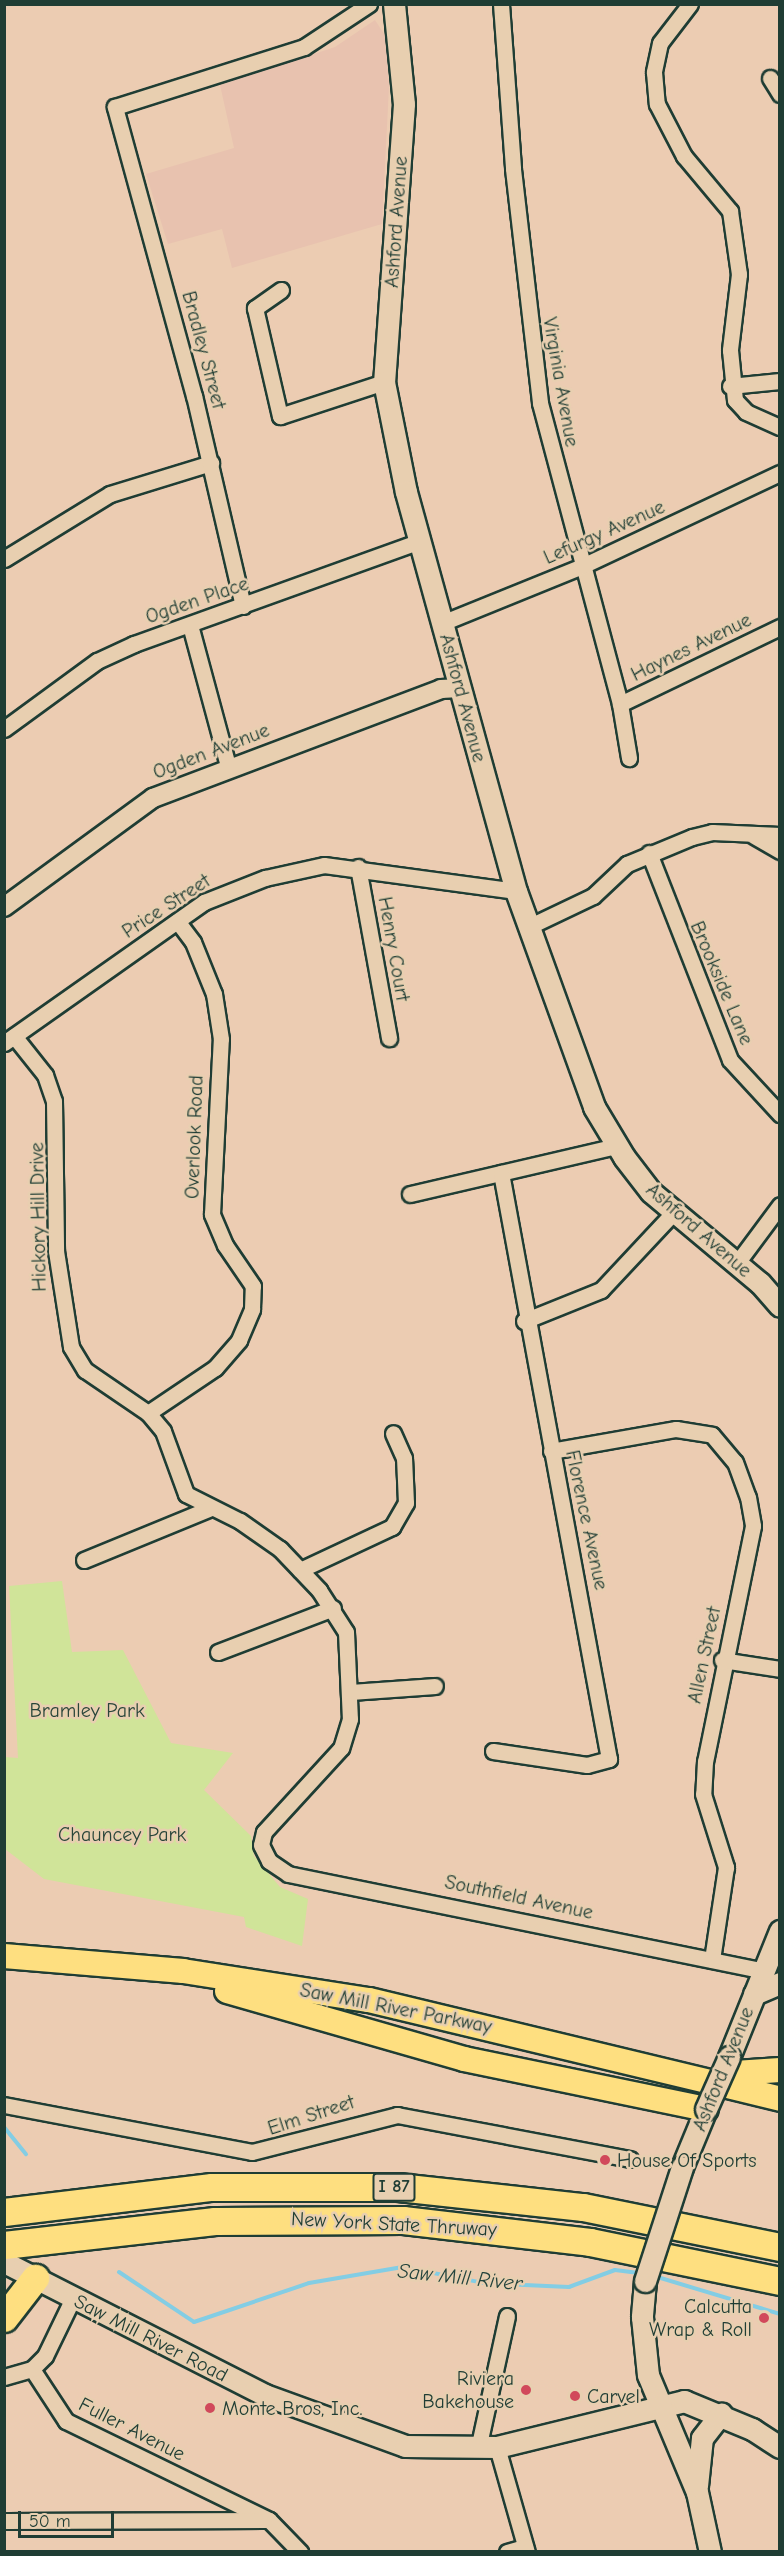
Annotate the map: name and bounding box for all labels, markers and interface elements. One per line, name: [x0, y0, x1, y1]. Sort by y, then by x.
street label: Ashford Avenue: [379, 155, 413, 289]
street label: Bradley Street: [177, 288, 231, 412]
street label: Virginia Avenue: [538, 315, 584, 449]
street label: Lefurgy Avenue: [540, 495, 668, 569]
street label: Ogden Place: [142, 571, 252, 629]
street label: Haynes Avenue: [627, 608, 755, 686]
street label: Ashford Avenue: [434, 631, 492, 765]
street label: Ogden Avenue: [149, 718, 273, 784]
street label: Price Street: [117, 869, 215, 943]
street label: Henry Court: [373, 895, 415, 1003]
street label: Brookside Lane: [685, 918, 759, 1048]
street label: Overlook Road: [180, 1075, 208, 1199]
street label: Hickory Hill Drive: [25, 1142, 51, 1292]
street label: Ashford Avenue: [641, 1178, 757, 1282]
street label: Florence Avenue: [560, 1448, 614, 1592]
street label: Allen Street: [682, 1604, 726, 1706]
park label: Bramley Park: [29, 1698, 145, 1722]
park label: Chauncey Park: [58, 1822, 186, 1846]
street label: Southfield Avenue: [443, 1870, 595, 1924]
street label: Saw Mill River Parkway: [298, 1978, 494, 2038]
street label: Ashford Avenue: [687, 2003, 759, 2135]
street label: Elm Street: [265, 2090, 357, 2140]
place label: House Of Sports: [617, 2148, 757, 2172]
marker: House Of Sports: [598, 2153, 612, 2167]
road number: I 87: [372, 2172, 416, 2202]
street label: New York State Thruway: [291, 2207, 497, 2241]
water label: Saw Mill River: [396, 2258, 524, 2296]
street label: Saw Mill River Road: [70, 2289, 232, 2387]
place label: Calcutta Wrap & Roll: [649, 2294, 752, 2341]
marker: Calcutta Wrap & Roll: [757, 2311, 771, 2325]
place label: Riviera Bakehouse: [422, 2366, 514, 2413]
marker: Riviera Bakehouse: [519, 2383, 533, 2397]
place label: Carvel: [587, 2384, 640, 2408]
marker: Carvel: [568, 2389, 582, 2403]
street label: Fuller Avenue: [75, 2392, 189, 2466]
place label: Monte Bros, Inc.: [222, 2396, 363, 2420]
marker: Monte Bros, Inc.: [203, 2401, 217, 2415]
scale bar: [21, 2499, 117, 2537]
text: 50 m: [29, 2511, 71, 2532]

